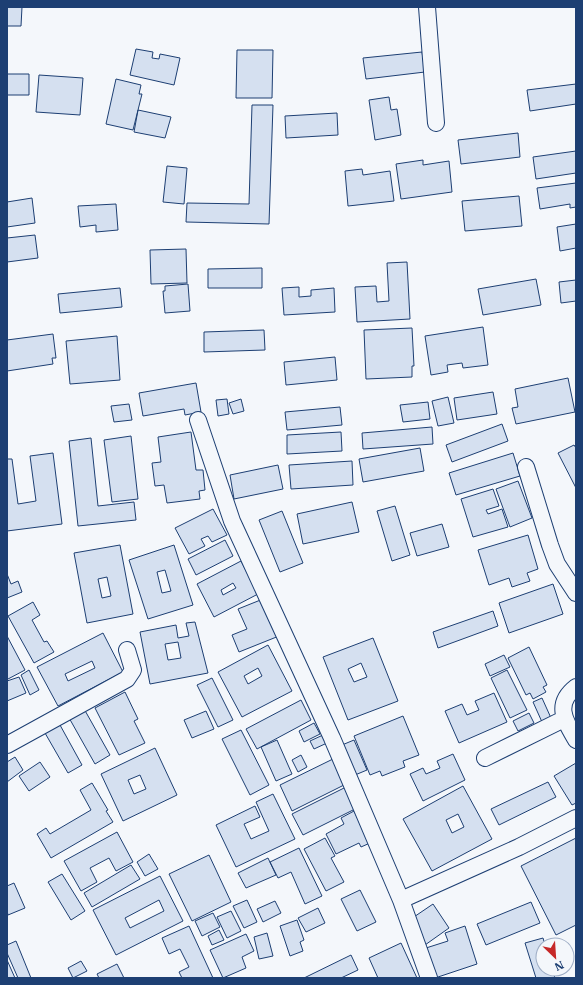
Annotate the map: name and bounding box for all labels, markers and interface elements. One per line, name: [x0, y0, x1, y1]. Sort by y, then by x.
north arrow: [535, 937, 575, 977]
text: N: [552, 958, 566, 974]

